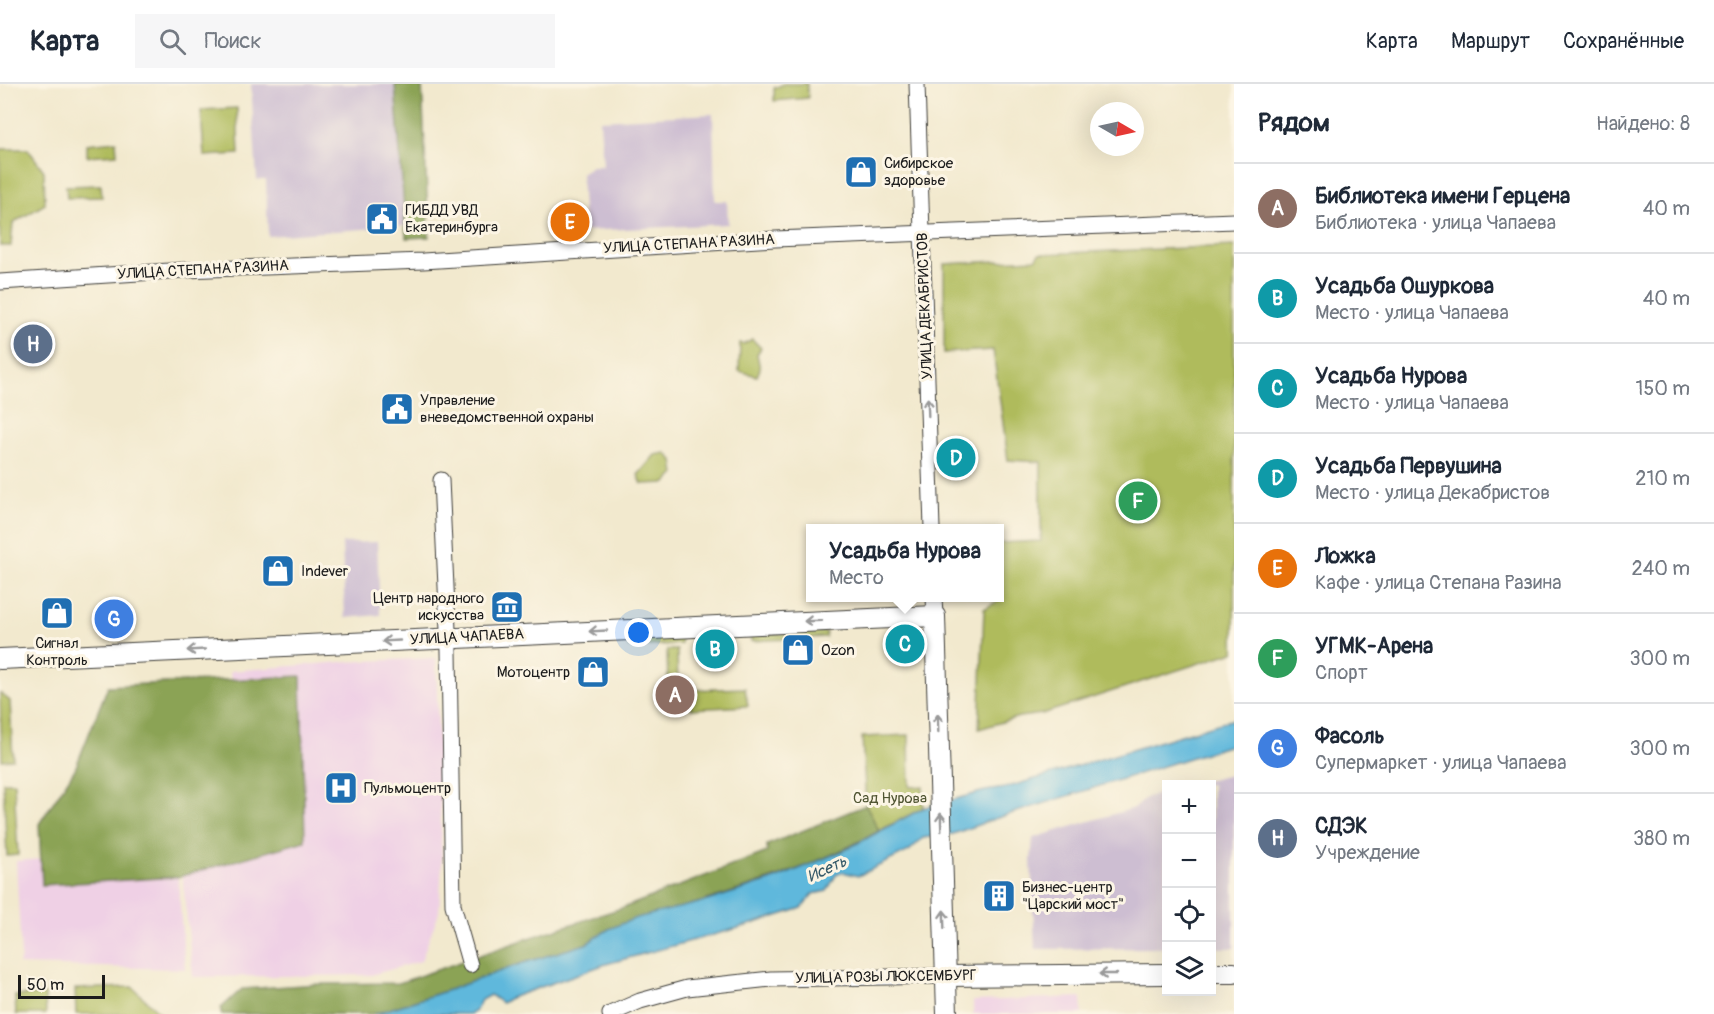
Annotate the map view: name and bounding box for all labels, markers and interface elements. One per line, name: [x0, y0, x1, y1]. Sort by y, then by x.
search box: [135, 14, 555, 68]
text: Карта: [30, 24, 99, 59]
icon: search: [156, 25, 189, 58]
text: Поиск: [204, 27, 262, 55]
text: Карта: [1366, 28, 1418, 55]
text: Маршрут: [1451, 28, 1530, 55]
text: Сохранённые: [1563, 28, 1684, 55]
north arrow: [1090, 102, 1144, 156]
text: Рядом: [1258, 107, 1330, 139]
text: Найдено: 8: [1596, 111, 1690, 136]
shop icon: Сибирское здоровье: [843, 154, 879, 190]
place label: Сибирское здоровье: [884, 154, 954, 190]
text: Библиотека имени Герцена: [1315, 182, 1570, 210]
text: A: [1271, 196, 1284, 221]
text: 40 m: [1643, 196, 1690, 221]
pin: E: [550, 200, 590, 244]
public building icon: ГИБДД УВД Екатеринбурга: [364, 201, 400, 237]
place label: ГИБДД УВД Екатеринбурга: [405, 201, 498, 237]
text: Библиотека · улица Чапаева: [1315, 210, 1556, 235]
street label: УЛИЦА СТЕПАНА РАЗИНА: [603, 230, 775, 258]
street label: УЛИЦА ДЕКАБРИСТОВ: [913, 232, 937, 380]
street label: УЛИЦА СТЕПАНА РАЗИНА: [117, 256, 289, 284]
text: Усадьба Ошуркова: [1315, 272, 1494, 300]
text: B: [1272, 286, 1283, 311]
text: 40 m: [1643, 286, 1690, 311]
text: Место · улица Чапаева: [1315, 300, 1509, 325]
pin: H: [14, 322, 52, 366]
text: Усадьба Нурова: [1315, 362, 1467, 390]
text: C: [1271, 376, 1284, 401]
text: 150 m: [1636, 376, 1690, 401]
text: Место · улица Чапаева: [1315, 390, 1509, 415]
public building icon: Управление вневедомственной охраны: [379, 391, 415, 427]
place label: Управление вневедомственной охраны: [420, 391, 594, 427]
one-way arrow: [923, 398, 934, 418]
pin: D: [936, 436, 976, 481]
text: Усадьба Первушина: [1315, 452, 1502, 480]
text: D: [1271, 466, 1284, 491]
text: 210 m: [1635, 466, 1690, 491]
pin: F: [1118, 478, 1158, 524]
text: Место · улица Декабристов: [1315, 480, 1550, 505]
popup: [806, 524, 1004, 602]
text: Усадьба Нурова: [829, 537, 981, 565]
text: Ложка: [1315, 542, 1376, 570]
shop icon: Indever: [260, 553, 296, 589]
text: E: [1272, 556, 1283, 581]
text: 240 m: [1631, 556, 1690, 581]
place label: Indever: [301, 562, 349, 581]
text: Место: [829, 565, 884, 590]
text: Кафе · улица Степана Разина: [1315, 570, 1561, 595]
place label: Центр народного искусства: [373, 589, 484, 625]
museum icon: Центр народного искусства: [489, 589, 525, 625]
shop icon: Сигнал Контроль: [39, 595, 75, 631]
pin: G: [94, 596, 134, 642]
one-way arrow: [804, 616, 824, 627]
your location: [624, 618, 653, 647]
pin: C: [886, 622, 924, 666]
street label: УЛИЦА ЧАПАЕВА: [410, 625, 525, 649]
one-way arrow: [588, 626, 608, 637]
pin: B: [696, 626, 734, 672]
shop icon: Ozon: [780, 632, 816, 668]
text: УГМК-Арена: [1315, 632, 1433, 660]
place label: Сигнал Контроль: [26, 634, 88, 670]
one-way arrow: [381, 635, 401, 647]
place label: Ozon: [821, 641, 855, 660]
one-way arrow: [186, 645, 206, 656]
text: F: [1271, 646, 1284, 671]
text: 300 m: [1629, 646, 1690, 671]
shop icon: Мотоцентр: [575, 654, 611, 690]
text: Спорт: [1315, 660, 1368, 685]
place label: Мотоцентр: [497, 663, 570, 682]
pin: A: [656, 672, 694, 718]
one-way arrow: [932, 714, 943, 734]
text: Фасоль: [1315, 722, 1385, 750]
text: G: [1271, 736, 1284, 761]
text: 300 m: [1629, 736, 1690, 761]
text: Супермаркет · улица Чапаева: [1315, 750, 1567, 775]
hospital icon: Пульмоцентр: [323, 770, 359, 806]
place label: Пульмоцентр: [364, 779, 451, 798]
map controls: [1162, 780, 1216, 996]
button: +: [1162, 780, 1216, 834]
park label: Сад Нурова: [853, 789, 927, 808]
one-way arrow: [935, 812, 947, 832]
text: СДЭК: [1315, 812, 1368, 840]
text: H: [1271, 826, 1284, 851]
text: 380 m: [1633, 826, 1690, 851]
button: −: [1162, 834, 1216, 888]
text: Учреждение: [1315, 840, 1420, 865]
water label: Исеть: [804, 851, 850, 887]
building icon: Бизнес-центр "Царский мост": [981, 878, 1017, 914]
place label: Бизнес-центр "Царский мост": [1022, 878, 1124, 914]
button: locate: [1162, 888, 1216, 942]
one-way arrow: [939, 909, 950, 929]
button: layers: [1162, 942, 1216, 996]
street label: УЛИЦА РОЗЫ ЛЮКСЕМБУРГ: [795, 966, 977, 988]
one-way arrow: [1099, 968, 1119, 980]
scale bar: [18, 972, 105, 1000]
text: 50 m: [27, 975, 64, 995]

